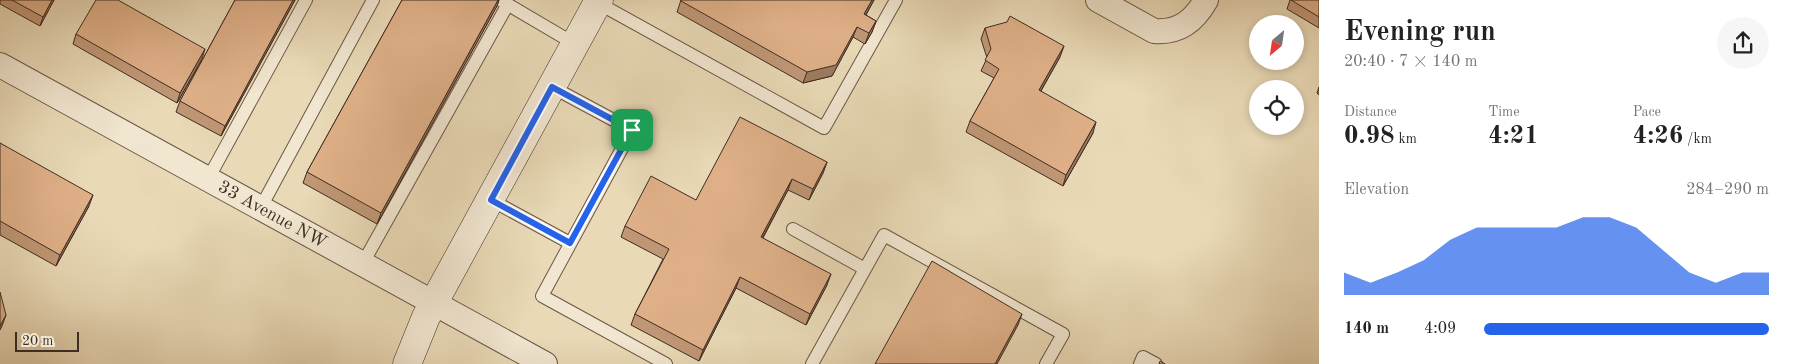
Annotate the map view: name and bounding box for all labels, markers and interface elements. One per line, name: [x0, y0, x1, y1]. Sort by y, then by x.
north arrow: [1249, 15, 1304, 70]
map controls: [1249, 15, 1304, 135]
button: share: [1717, 17, 1769, 69]
text: Evening run: [1344, 19, 1496, 47]
text: 20:40 · 7 × 140 m: [1344, 54, 1477, 70]
button: locate: [1249, 80, 1304, 135]
text: Distance: [1344, 105, 1397, 119]
text: Time: [1488, 105, 1520, 119]
text: Pace: [1633, 105, 1661, 119]
pin: [611, 109, 653, 151]
icon: arrive: [618, 116, 646, 144]
text: 0.98: [1344, 124, 1395, 149]
text: 4:21: [1488, 124, 1539, 149]
text: 4:26: [1633, 124, 1683, 149]
text: km: [1395, 132, 1417, 146]
text: /km: [1683, 132, 1712, 146]
street label: 33 Avenue NW: [215, 178, 330, 252]
text: Elevation: [1344, 182, 1409, 198]
text: 284–290 m: [1686, 182, 1769, 198]
text: 140 m: [1344, 321, 1389, 337]
text: 4:09: [1424, 321, 1456, 337]
scale bar: [15, 329, 79, 352]
text: 20 m: [22, 334, 53, 348]

